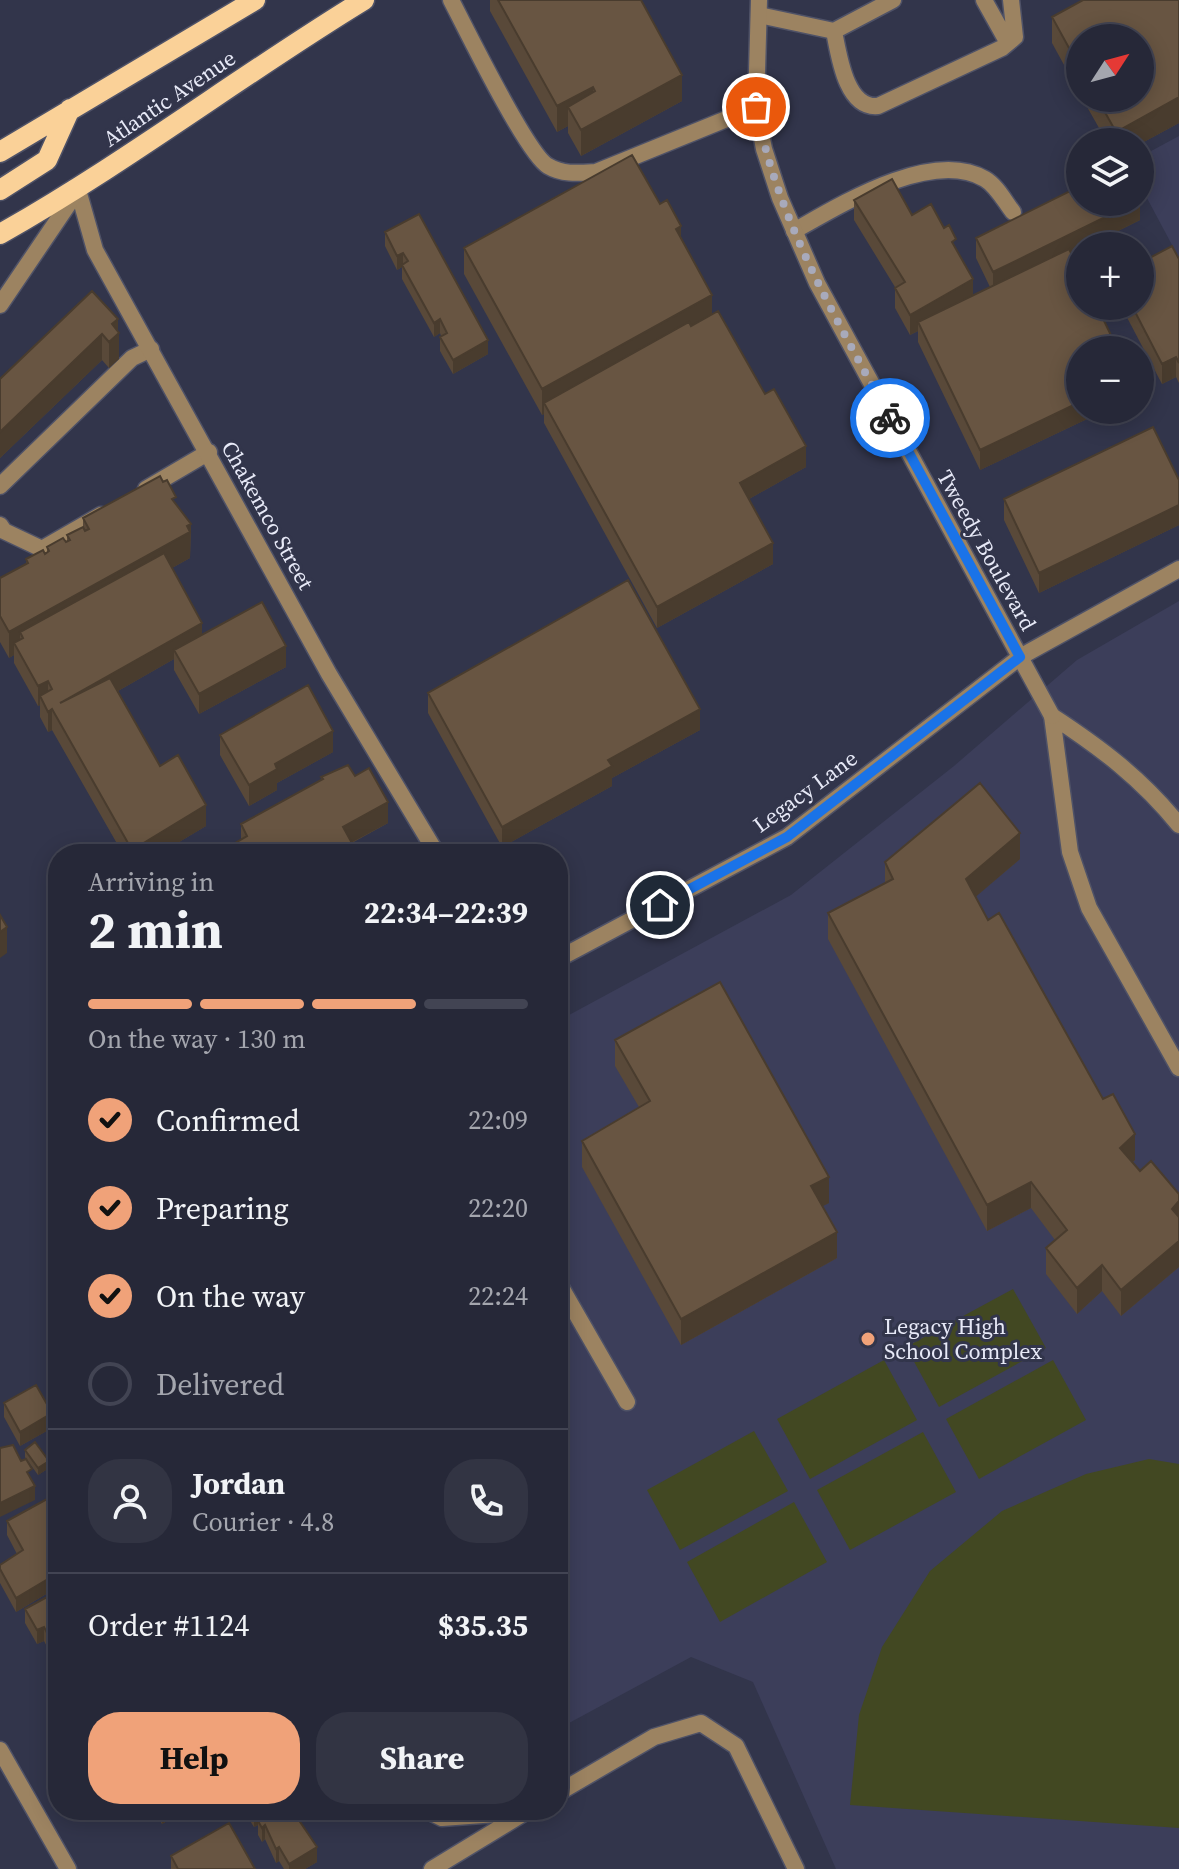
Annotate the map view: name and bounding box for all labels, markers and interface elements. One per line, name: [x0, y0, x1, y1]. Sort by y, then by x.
north arrow: [1066, 24, 1154, 112]
map controls: [1066, 24, 1154, 424]
street label: Atlantic Avenue: [97, 43, 241, 153]
pin: [722, 73, 790, 141]
icon: bag: [734, 85, 778, 129]
button: layers: [1066, 128, 1154, 216]
button: +: [1066, 232, 1154, 320]
button: −: [1066, 336, 1154, 424]
courier: [850, 378, 930, 458]
icon: bike: [868, 396, 912, 440]
street label: Chakemco Street: [215, 435, 322, 595]
street label: Tweedy Boulevard: [930, 464, 1044, 636]
street label: Legacy Lane: [747, 743, 863, 839]
text: Arriving in: [88, 864, 214, 900]
pin: [626, 871, 694, 939]
icon: home: [638, 883, 682, 927]
text: 22:34–22:39: [364, 892, 528, 933]
text: 2 min: [88, 894, 223, 965]
text: On the way · 130 m: [88, 1021, 306, 1057]
icon: check: [88, 1098, 132, 1142]
text: Confirmed: [156, 1100, 300, 1141]
text: 22:09: [468, 1102, 528, 1138]
icon: check: [88, 1186, 132, 1230]
text: Preparing: [156, 1188, 289, 1229]
text: 22:20: [468, 1190, 528, 1226]
icon: check: [88, 1274, 132, 1318]
text: On the way: [156, 1276, 305, 1317]
text: 22:24: [468, 1278, 528, 1314]
place label: Legacy High School Complex: [884, 1311, 1042, 1366]
marker: Legacy High School Complex: [859, 1330, 877, 1348]
text: Delivered: [156, 1364, 284, 1405]
button: person: [88, 1459, 172, 1543]
button: phone: [444, 1459, 528, 1543]
text: Jordan: [192, 1463, 285, 1504]
text: Courier · 4.8: [192, 1504, 334, 1540]
text: Order #1124: [88, 1605, 249, 1646]
text: $35.35: [438, 1605, 528, 1646]
button: Help: [88, 1712, 300, 1804]
button: Share: [316, 1712, 528, 1804]

